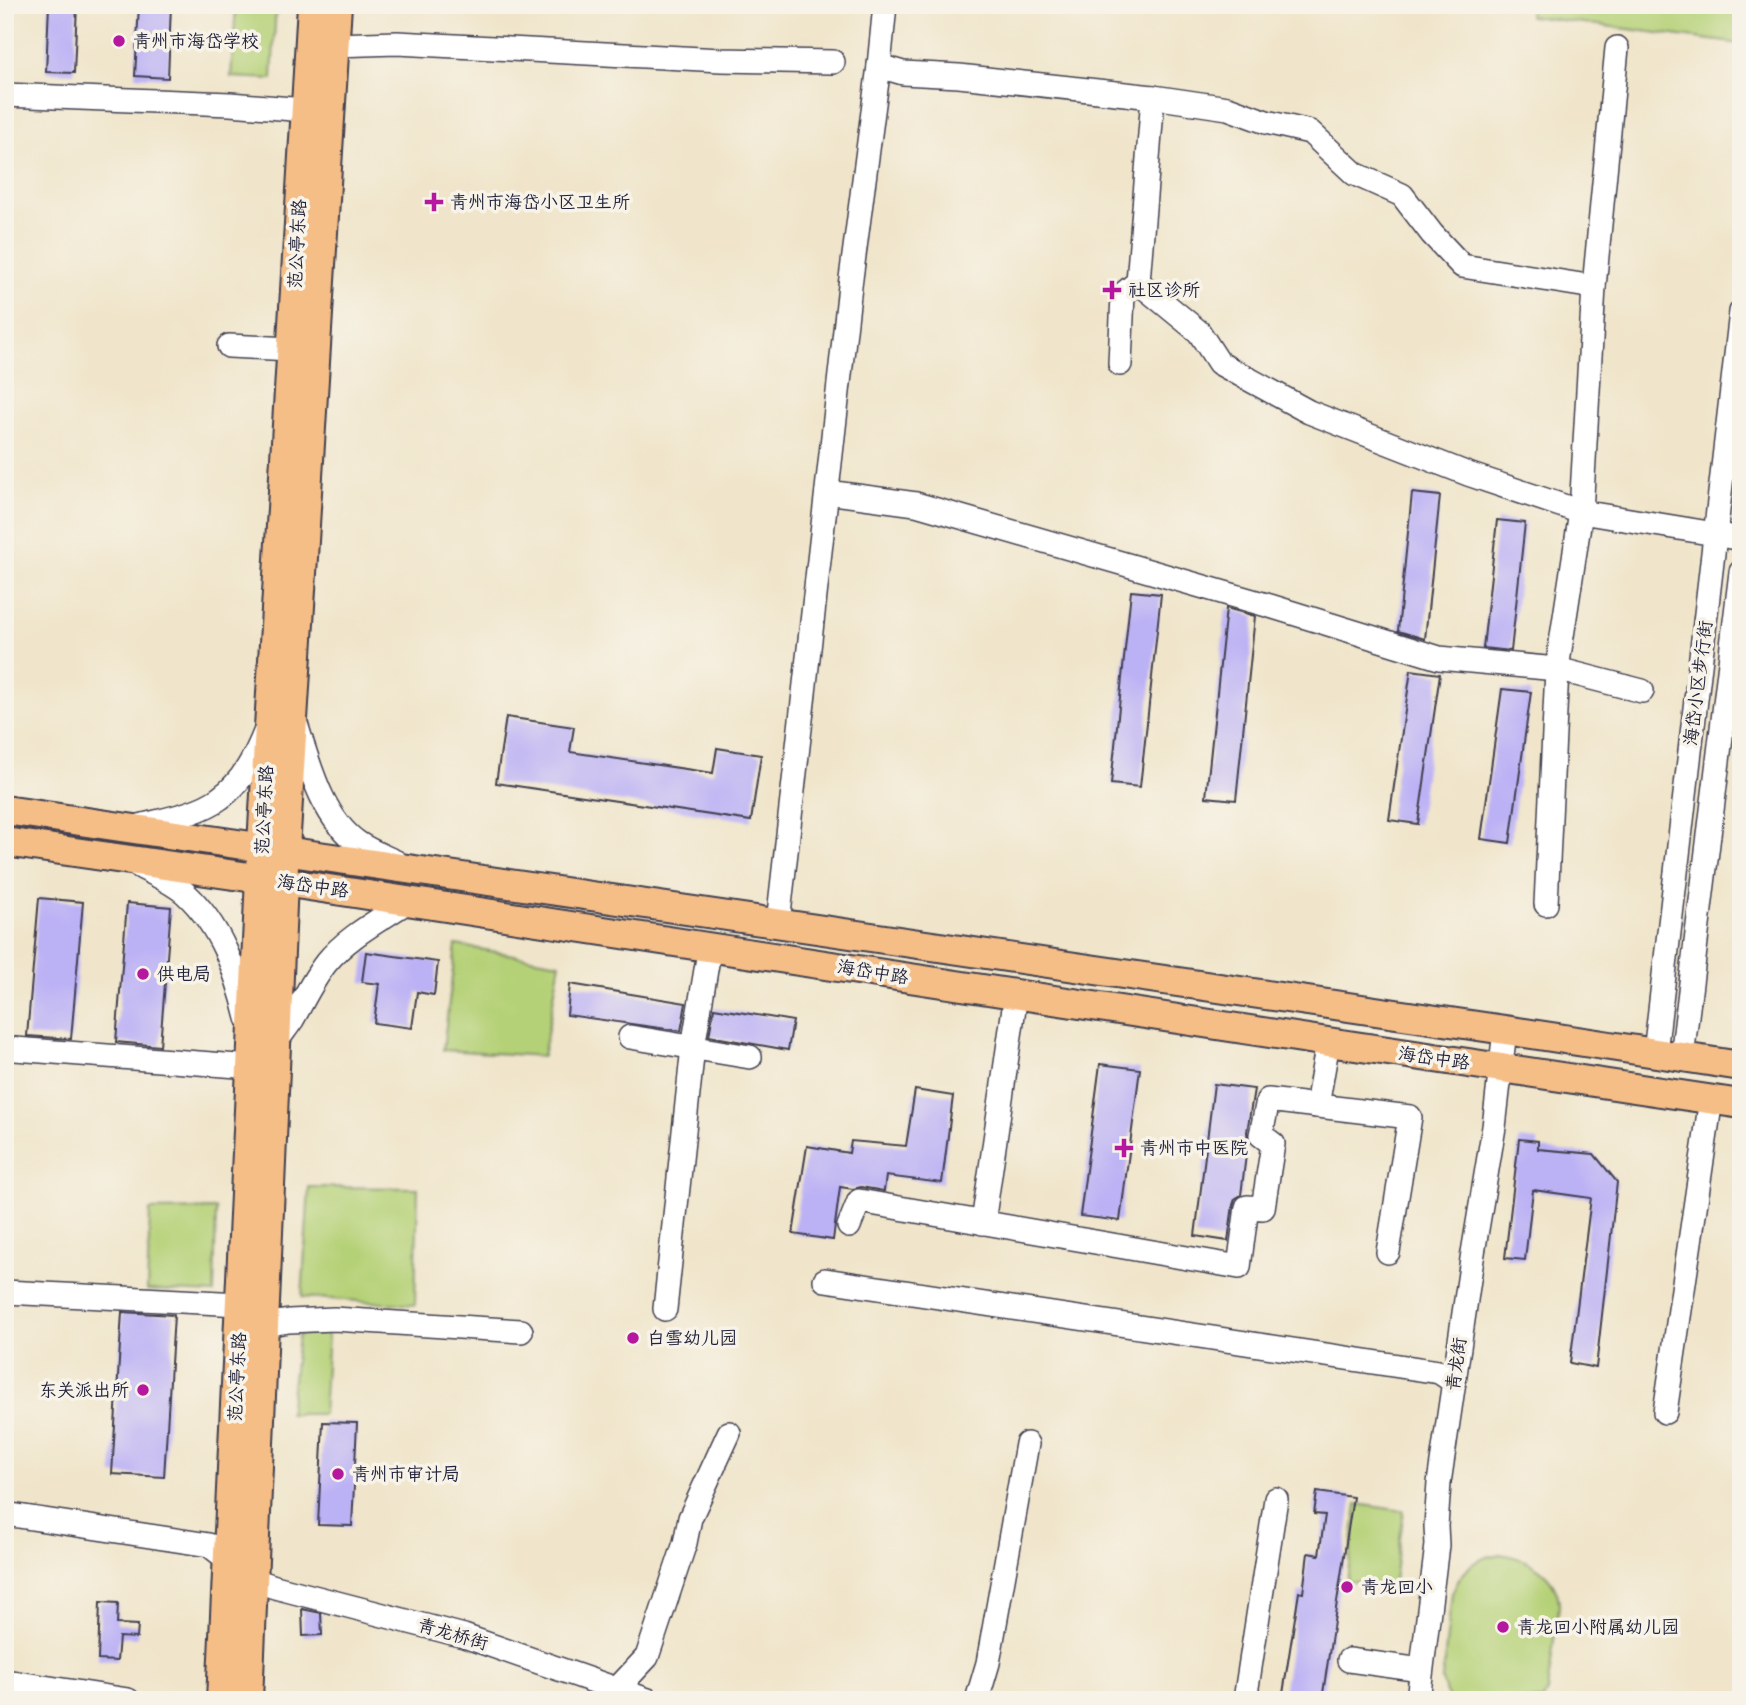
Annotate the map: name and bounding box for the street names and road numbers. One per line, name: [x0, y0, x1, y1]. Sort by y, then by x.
street label: 范公亭东路: [282, 198, 310, 290]
street label: 海岱小区步行街: [1677, 619, 1717, 747]
street label: 范公亭东路: [249, 764, 277, 856]
street label: 海岱中路: [276, 868, 350, 902]
street label: 海岱中路: [836, 954, 911, 988]
street label: 海岱中路: [1397, 1040, 1471, 1074]
street label: 范公亭东路: [222, 1331, 250, 1423]
street label: 青龙街: [1439, 1335, 1471, 1392]
street label: 青龙桥街: [415, 1612, 491, 1654]

